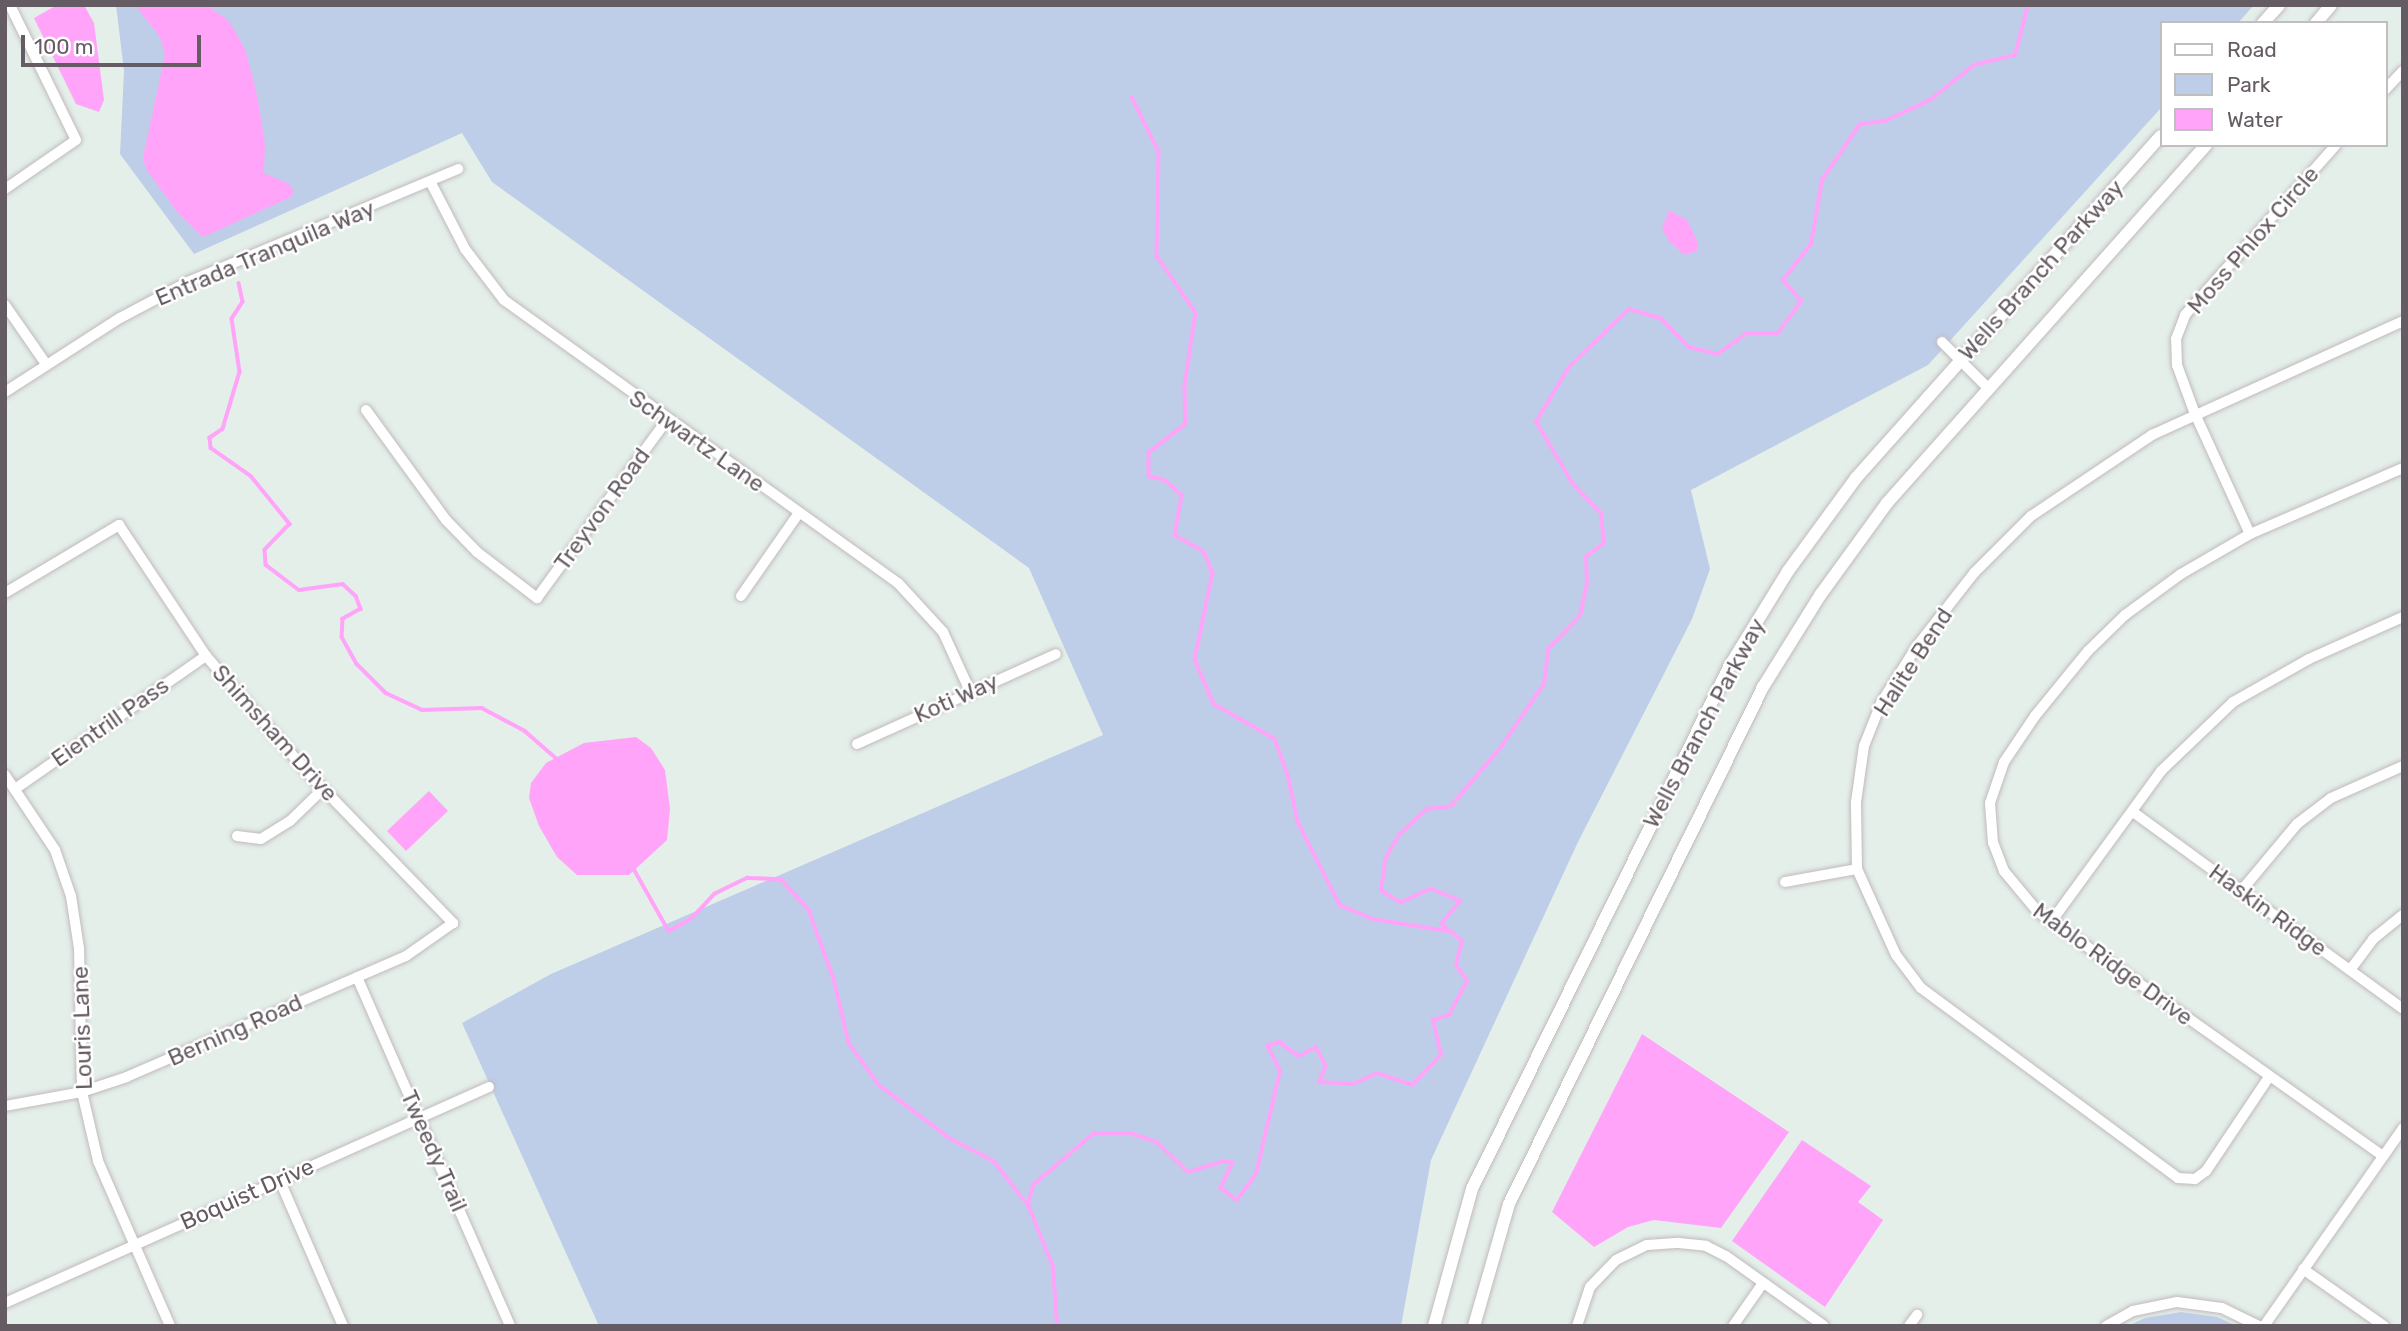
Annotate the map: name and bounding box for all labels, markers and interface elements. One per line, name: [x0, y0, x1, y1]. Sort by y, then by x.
scale bar: [24, 21, 205, 65]
legend: [2160, 21, 2387, 147]
text: 100 m: [34, 34, 93, 59]
text: Road: [2227, 37, 2277, 62]
text: Park: [2227, 72, 2271, 97]
text: Water: [2227, 107, 2283, 132]
street label: Moss Phlox Circle: [2181, 161, 2325, 319]
street label: Wells Branch Parkway: [1953, 174, 2129, 366]
street label: Entrada Tranquila Way: [151, 194, 379, 312]
street label: Schwartz Lane: [624, 384, 770, 498]
street label: Treyvon Road: [548, 442, 656, 576]
street label: Halite Bend: [1868, 603, 1958, 721]
street label: Wells Branch Parkway: [1637, 614, 1771, 832]
street label: Shimsham Drive: [206, 659, 344, 807]
street label: Koti Way: [910, 667, 1002, 729]
street label: Eientrill Pass: [46, 671, 174, 773]
street label: Haskin Ridge: [2204, 858, 2332, 962]
street label: Mablo Ridge Drive: [2028, 897, 2198, 1031]
street label: Louris Lane: [66, 966, 98, 1090]
street label: Berning Road: [163, 988, 307, 1072]
street label: Tweedy Trail: [395, 1085, 473, 1217]
street label: Boquist Drive: [176, 1152, 318, 1236]

